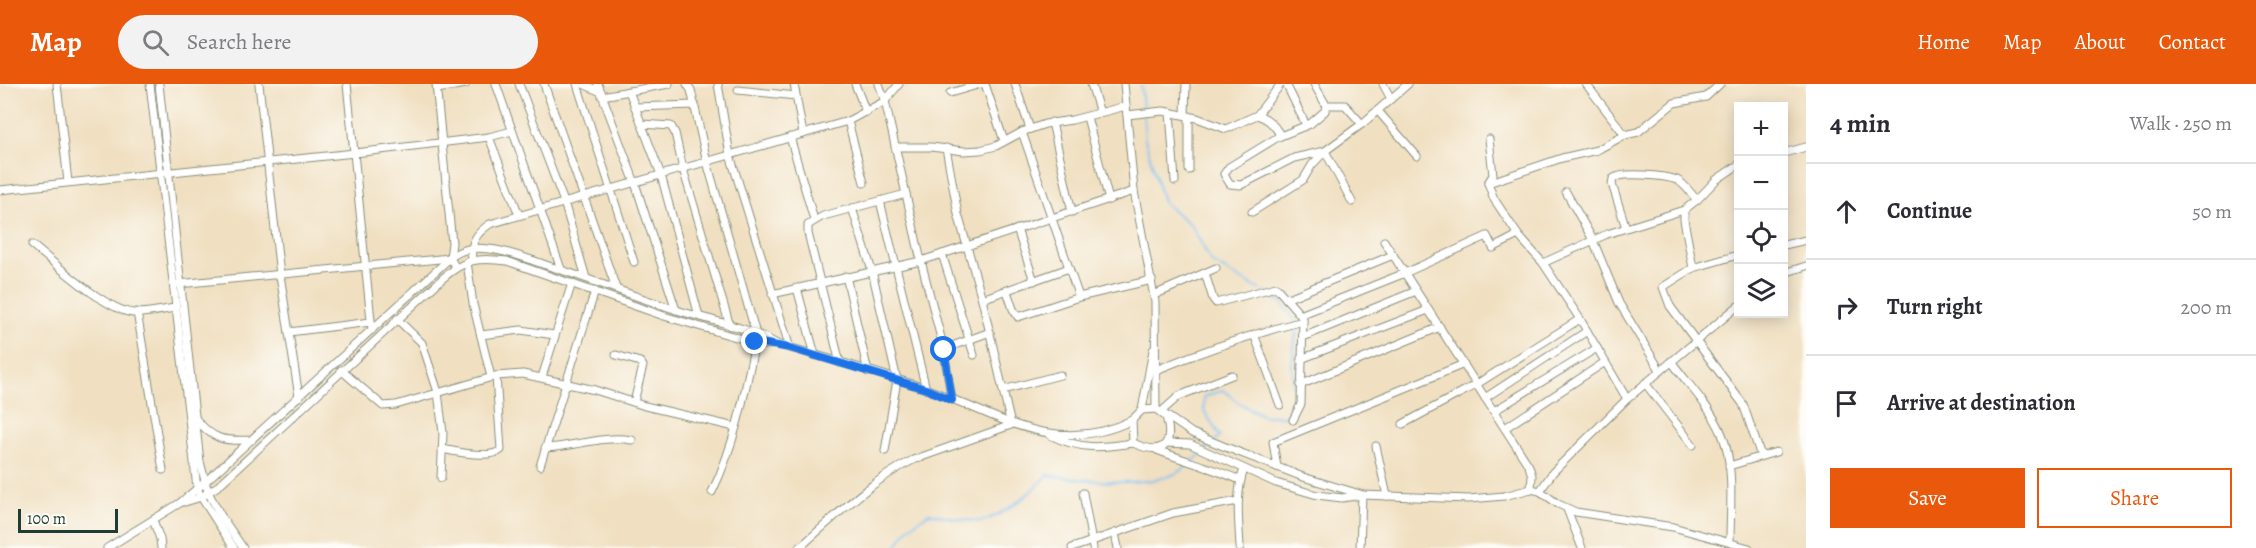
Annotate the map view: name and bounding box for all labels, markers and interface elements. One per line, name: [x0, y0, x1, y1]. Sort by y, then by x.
search box: [118, 15, 538, 69]
text: Map: [30, 23, 82, 61]
icon: search: [139, 26, 172, 59]
text: Search here: [187, 27, 291, 57]
text: Home: [1917, 28, 1970, 56]
text: Map: [2003, 28, 2041, 56]
text: About: [2074, 28, 2126, 56]
text: Contact: [2159, 28, 2226, 56]
map controls: [1734, 102, 1788, 318]
button: +: [1734, 102, 1788, 156]
text: 4 min: [1830, 106, 1891, 141]
text: Walk · 250 m: [2130, 110, 2232, 137]
button: −: [1734, 156, 1788, 210]
icon: ahead: [1830, 195, 1863, 228]
text: Continue: [1887, 196, 1972, 226]
text: 50 m: [2192, 198, 2232, 225]
button: locate: [1734, 210, 1788, 264]
button: layers: [1734, 264, 1788, 318]
icon: right: [1830, 291, 1863, 324]
text: Turn right: [1887, 292, 1983, 322]
text: 200 m: [2181, 294, 2232, 321]
route end: [741, 328, 767, 354]
route start: [930, 336, 956, 362]
icon: arrive: [1830, 387, 1863, 420]
text: Arrive at destination: [1887, 388, 2076, 418]
button: Save: [1830, 468, 2025, 528]
button: Share: [2037, 468, 2232, 528]
scale bar: [18, 506, 118, 534]
text: 100 m: [27, 508, 66, 530]

